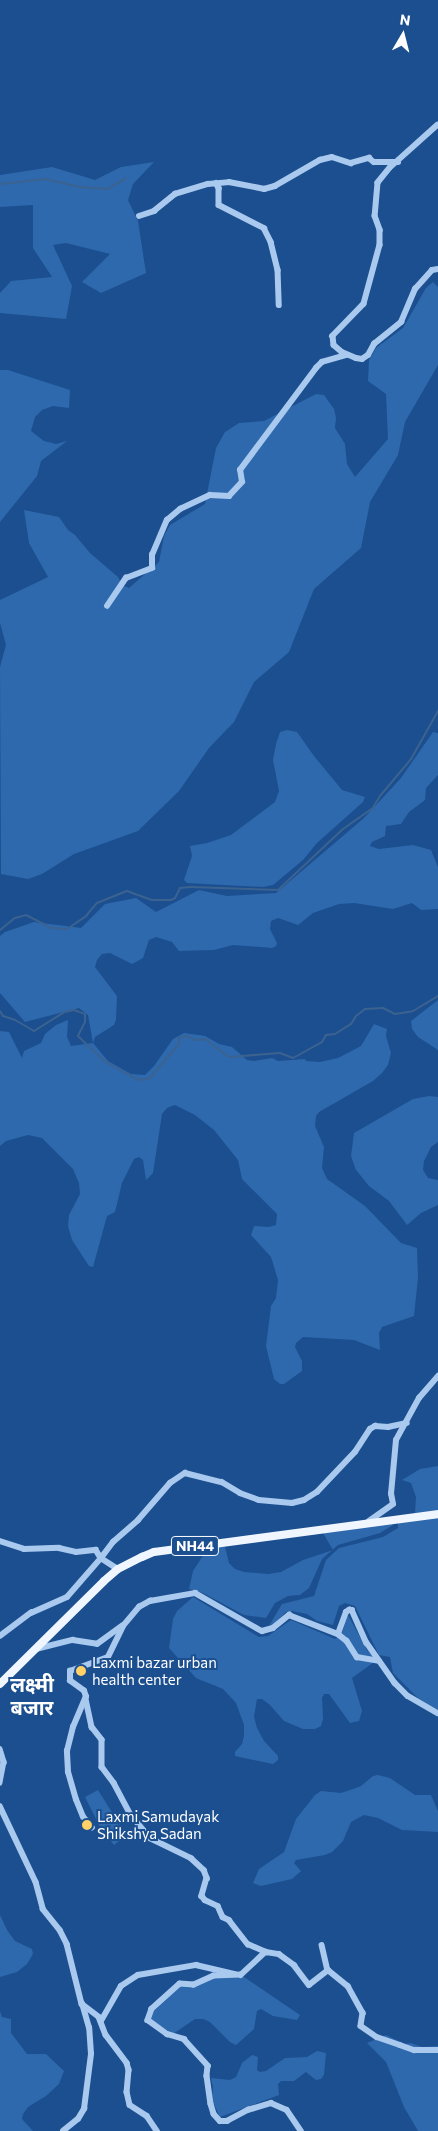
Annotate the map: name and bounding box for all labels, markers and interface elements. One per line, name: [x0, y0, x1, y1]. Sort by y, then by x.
north arrow: [378, 10, 428, 60]
text: N: [399, 11, 412, 29]
road number: NH44: [170, 1534, 220, 1558]
place label: Laxmi bazar urban health center: [92, 1653, 217, 1688]
marker: Laxmi bazar urban health center: [74, 1664, 88, 1678]
district label: लक्ष्मी बजार: [10, 1673, 54, 1720]
place label: Laxmi Samudayak Shikshya Sadan: [97, 1807, 219, 1842]
marker: Laxmi Samudayak Shikshya Sadan: [81, 1819, 93, 1831]

